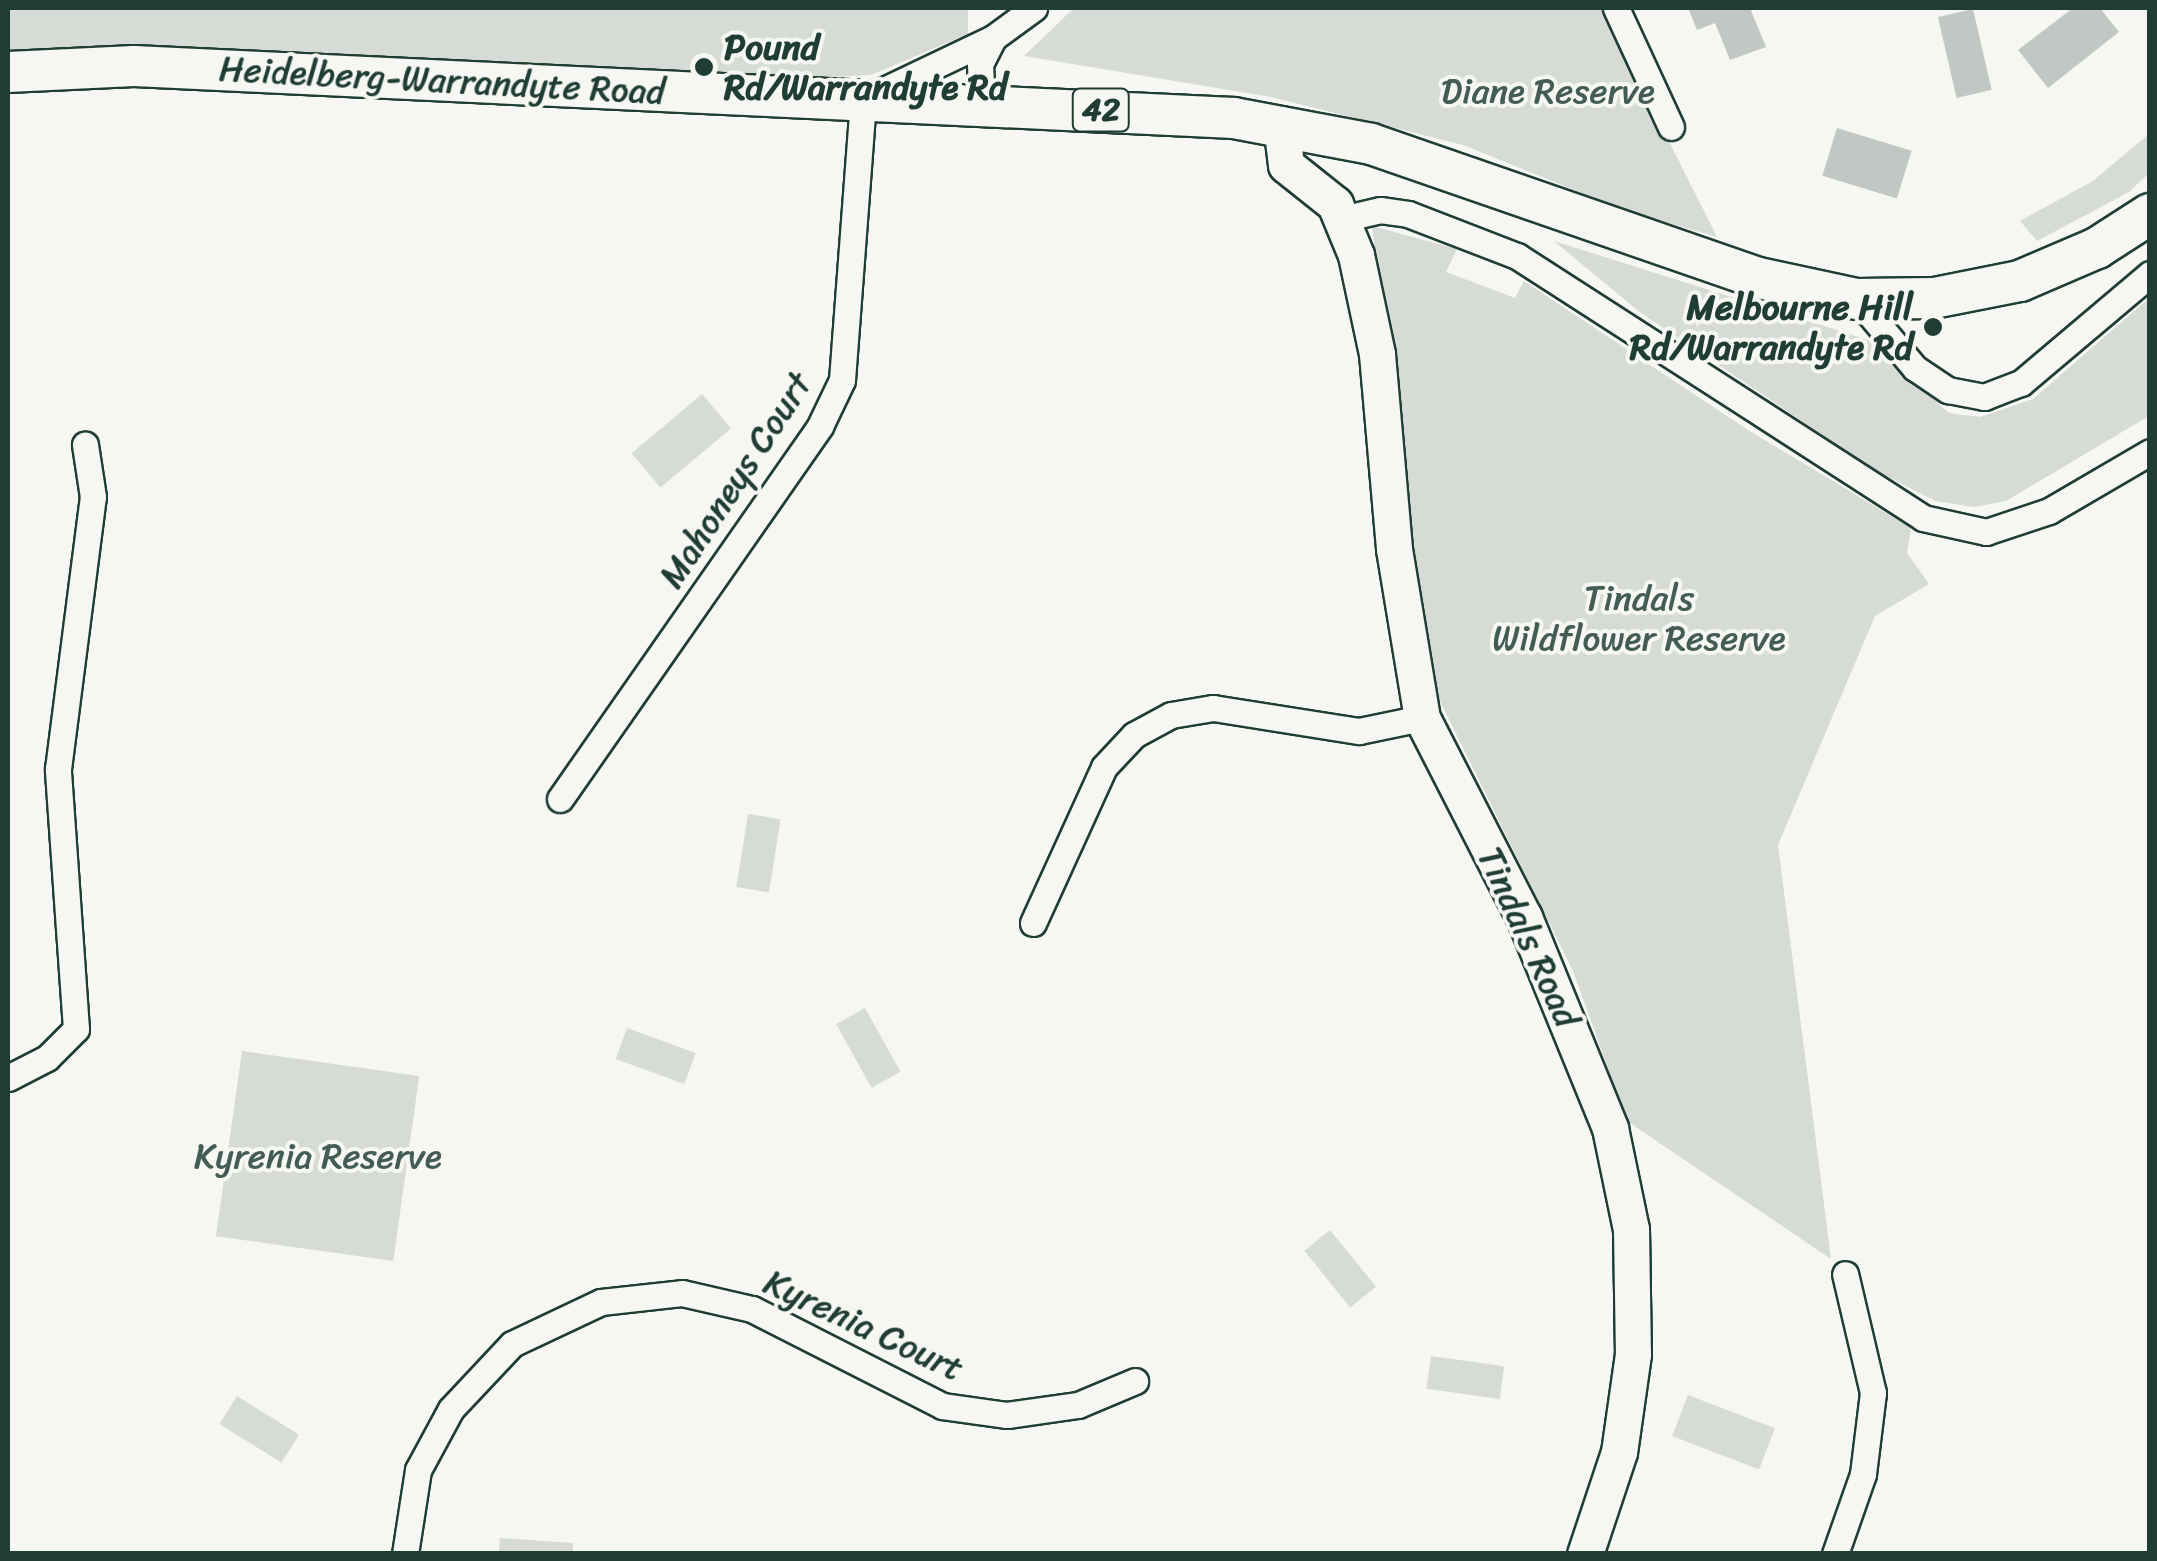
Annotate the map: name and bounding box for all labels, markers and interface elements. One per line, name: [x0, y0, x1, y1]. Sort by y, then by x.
place label: Pound Rd/Warrandyte Rd: [724, 26, 1007, 108]
street label: Heidelberg-Warrandyte Road: [218, 47, 666, 113]
marker: Pound Rd/Warrandyte Rd: [693, 56, 715, 78]
park label: Diane Reserve: [1441, 70, 1655, 112]
road number: 42: [1071, 83, 1131, 137]
place label: Melbourne Hill Rd/Warrandyte Rd: [1630, 286, 1913, 368]
marker: Melbourne Hill Rd/Warrandyte Rd: [1922, 316, 1944, 338]
street label: Mahoneys Court: [650, 364, 820, 596]
park label: Tindals Wildflower Reserve: [1492, 577, 1786, 659]
street label: Tindals Road: [1469, 840, 1589, 1034]
park label: Kyrenia Reserve: [194, 1135, 442, 1177]
street label: Kyrenia Court: [758, 1261, 970, 1389]

